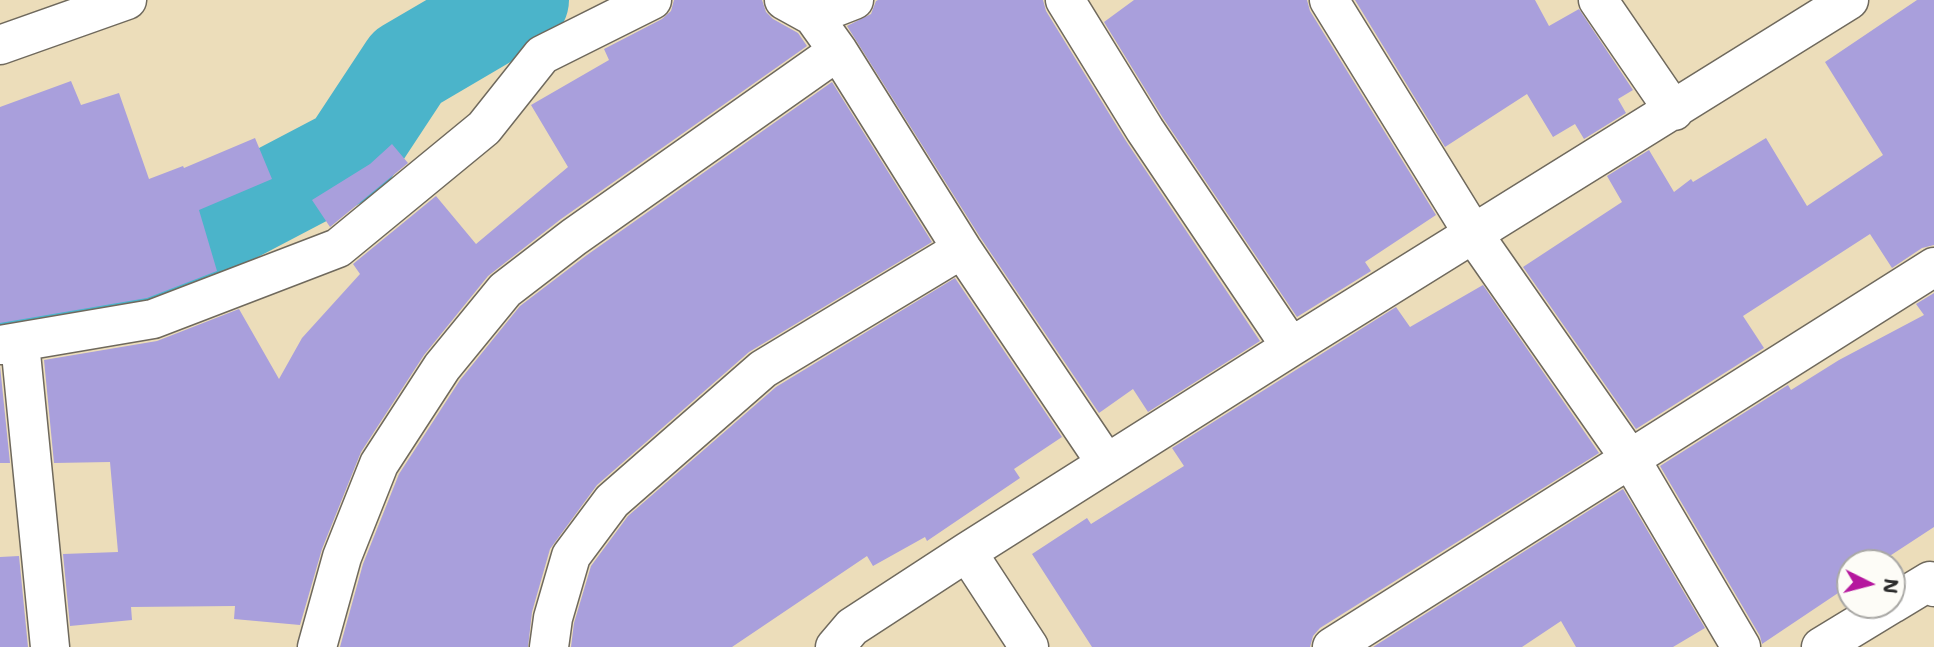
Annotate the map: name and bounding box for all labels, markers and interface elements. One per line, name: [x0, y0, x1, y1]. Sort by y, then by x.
north arrow: [1836, 549, 1906, 619]
text: N: [1877, 577, 1904, 595]

